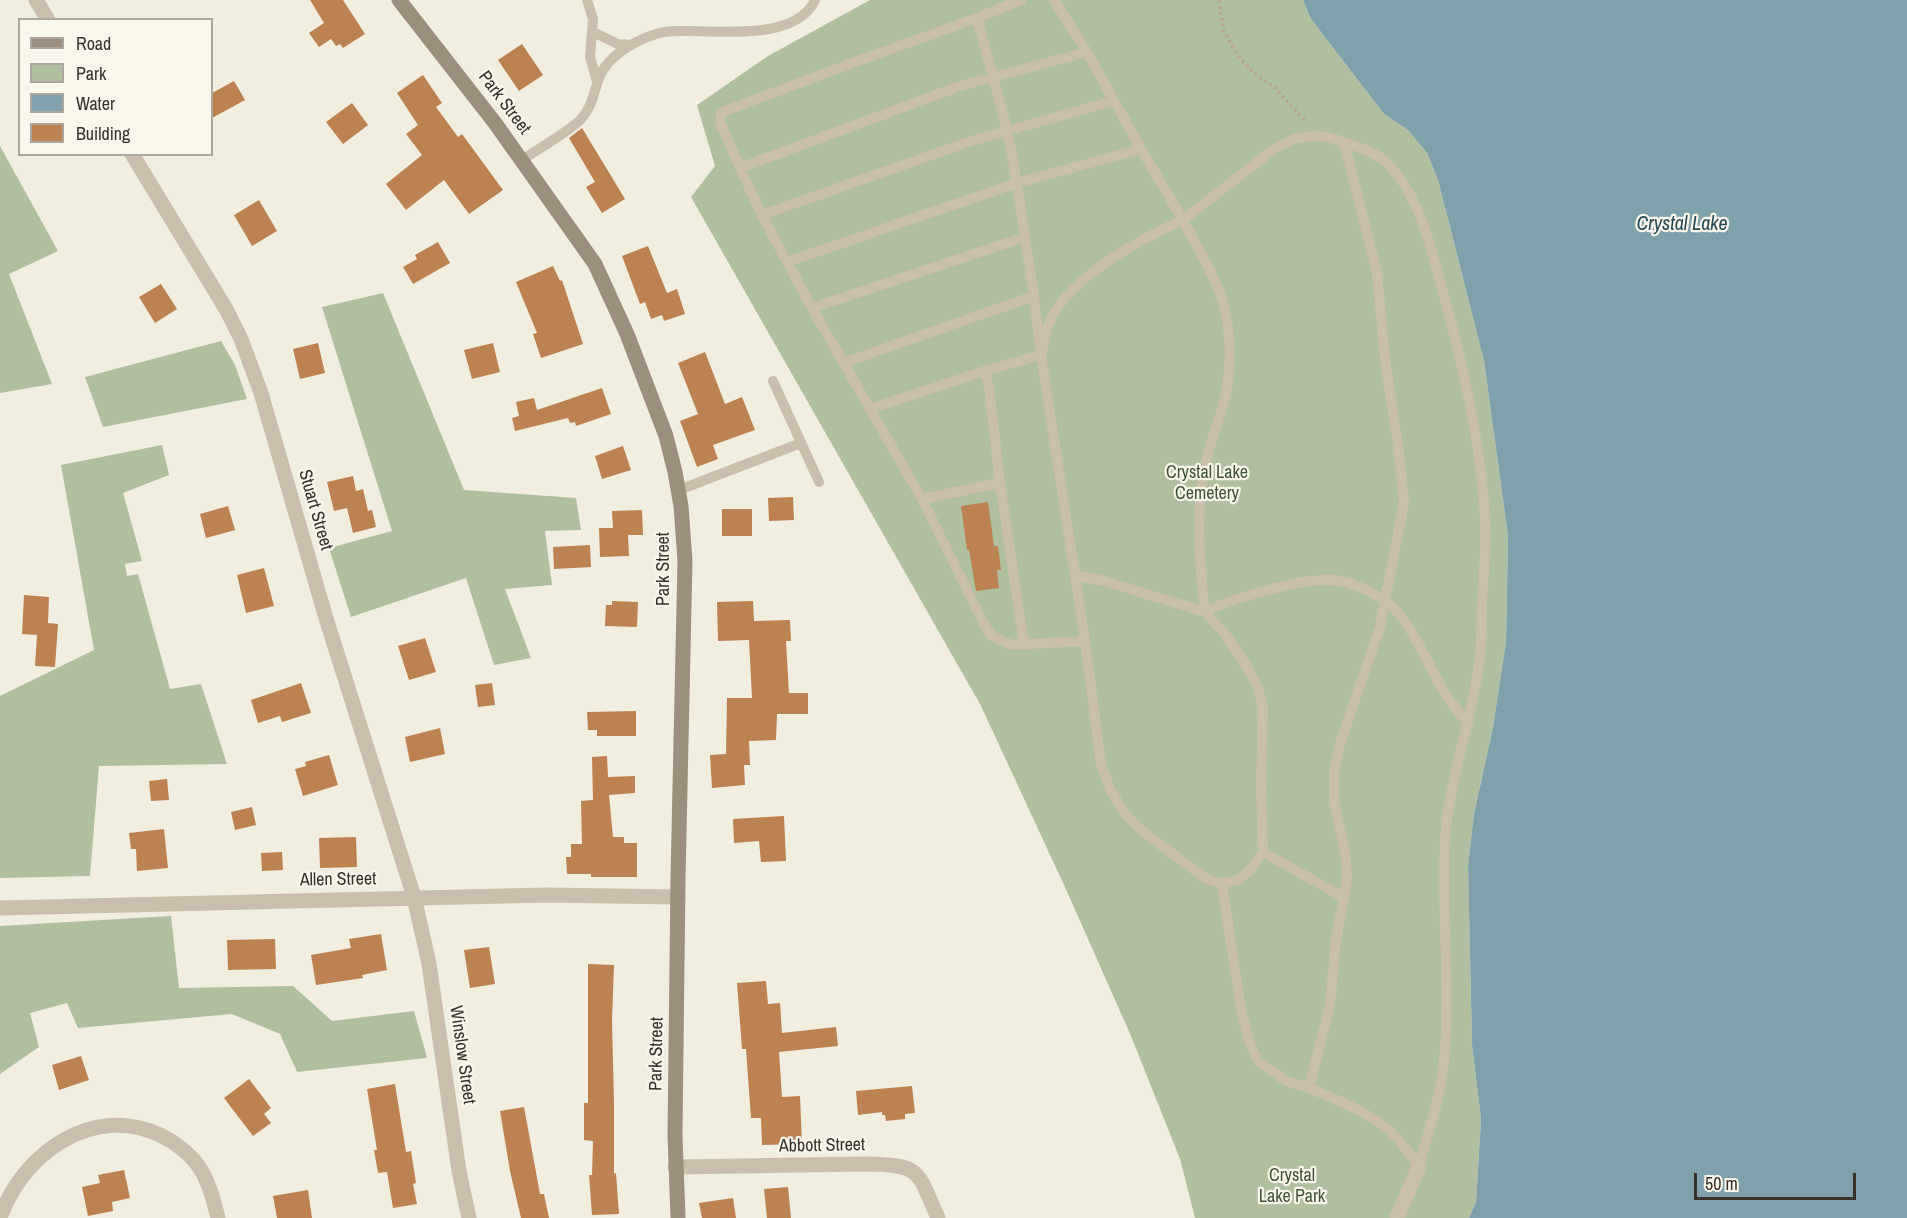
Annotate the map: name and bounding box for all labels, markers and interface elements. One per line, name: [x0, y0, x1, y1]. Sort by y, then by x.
legend: [18, 18, 213, 156]
text: Road: [76, 31, 111, 56]
text: Park: [76, 61, 106, 86]
street label: Park Street: [473, 67, 535, 139]
text: Water: [76, 91, 115, 116]
text: Building: [76, 121, 130, 146]
water label: Crystal Lake: [1636, 213, 1728, 237]
park label: Crystal Lake Cemetery: [1166, 462, 1248, 504]
street label: Stuart Street: [293, 467, 337, 553]
street label: Park Street: [653, 532, 675, 606]
street label: Allen Street: [300, 869, 376, 891]
street label: Winslow Street: [444, 1004, 480, 1106]
street label: Park Street: [646, 1017, 668, 1091]
street label: Abbott Street: [779, 1134, 865, 1158]
scale bar: [1697, 1161, 1859, 1199]
park label: Crystal Lake Park: [1259, 1165, 1325, 1208]
text: 50 m: [1705, 1171, 1738, 1196]

